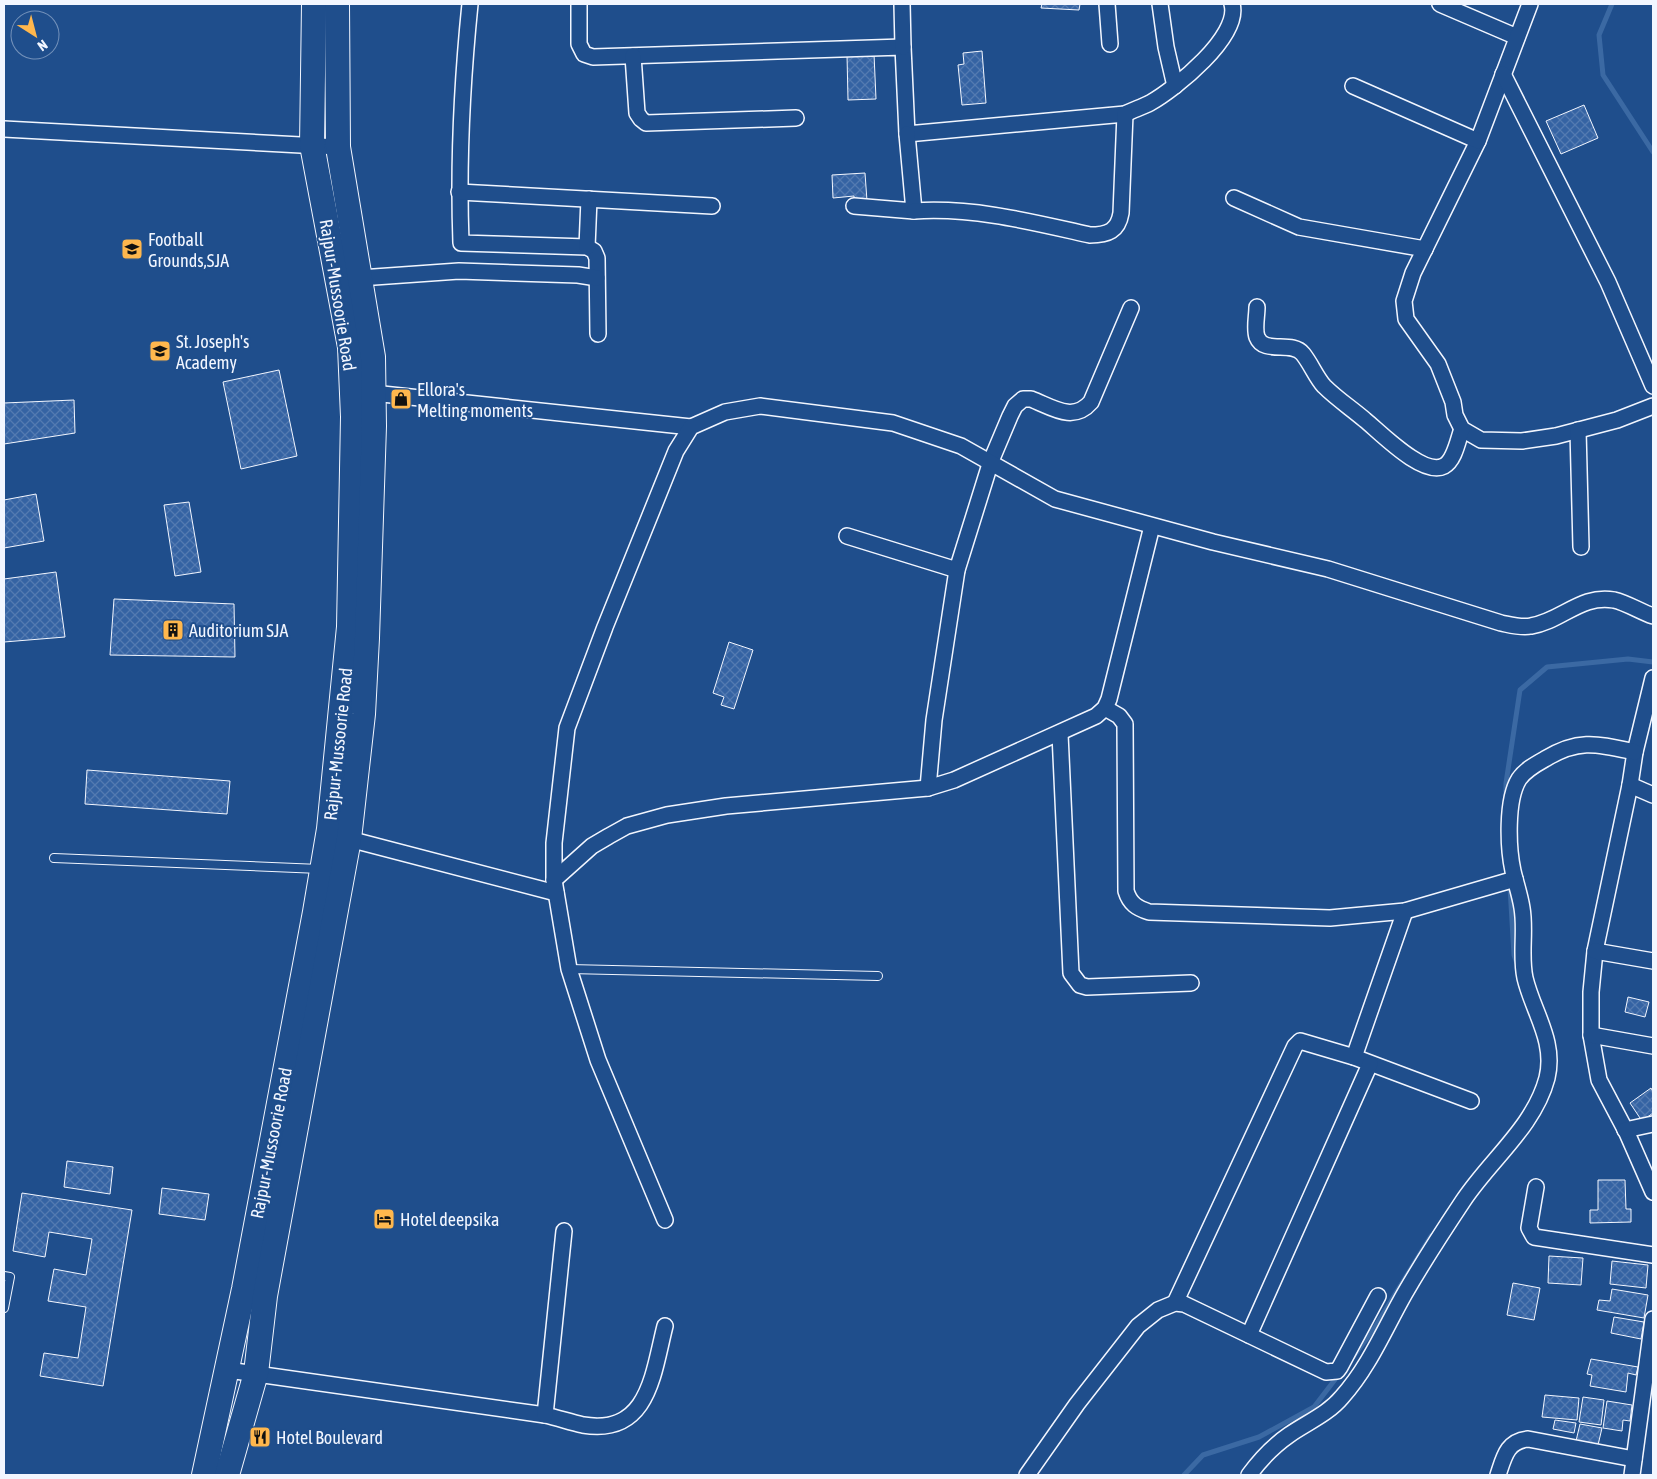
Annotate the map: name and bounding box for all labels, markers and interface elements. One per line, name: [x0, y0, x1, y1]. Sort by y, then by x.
north arrow: [10, 10, 60, 60]
text: N: [35, 37, 51, 54]
street label: Rajpur-Mussoorie Road: [316, 218, 360, 372]
place label: Football Grounds,SJA: [148, 229, 229, 271]
school or university icon: Football Grounds,SJA: [120, 237, 144, 261]
place label: St. Joseph's Academy: [176, 331, 249, 373]
school or university icon: St. Joseph's Academy: [148, 339, 172, 363]
place label: Ellora's Melting moments: [417, 379, 533, 421]
shop icon: Ellora's Melting moments: [389, 387, 413, 411]
building icon: Auditorium SJA: [161, 618, 185, 642]
place label: Auditorium SJA: [189, 620, 289, 641]
street label: Rajpur-Mussoorie Road: [320, 667, 356, 821]
street label: Rajpur-Mussoorie Road: [246, 1066, 296, 1220]
hotel icon: Hotel deepsika: [372, 1207, 396, 1231]
place label: Hotel deepsika: [400, 1209, 499, 1230]
restaurant icon: Hotel Boulevard: [248, 1425, 272, 1449]
place label: Hotel Boulevard: [276, 1427, 383, 1448]

